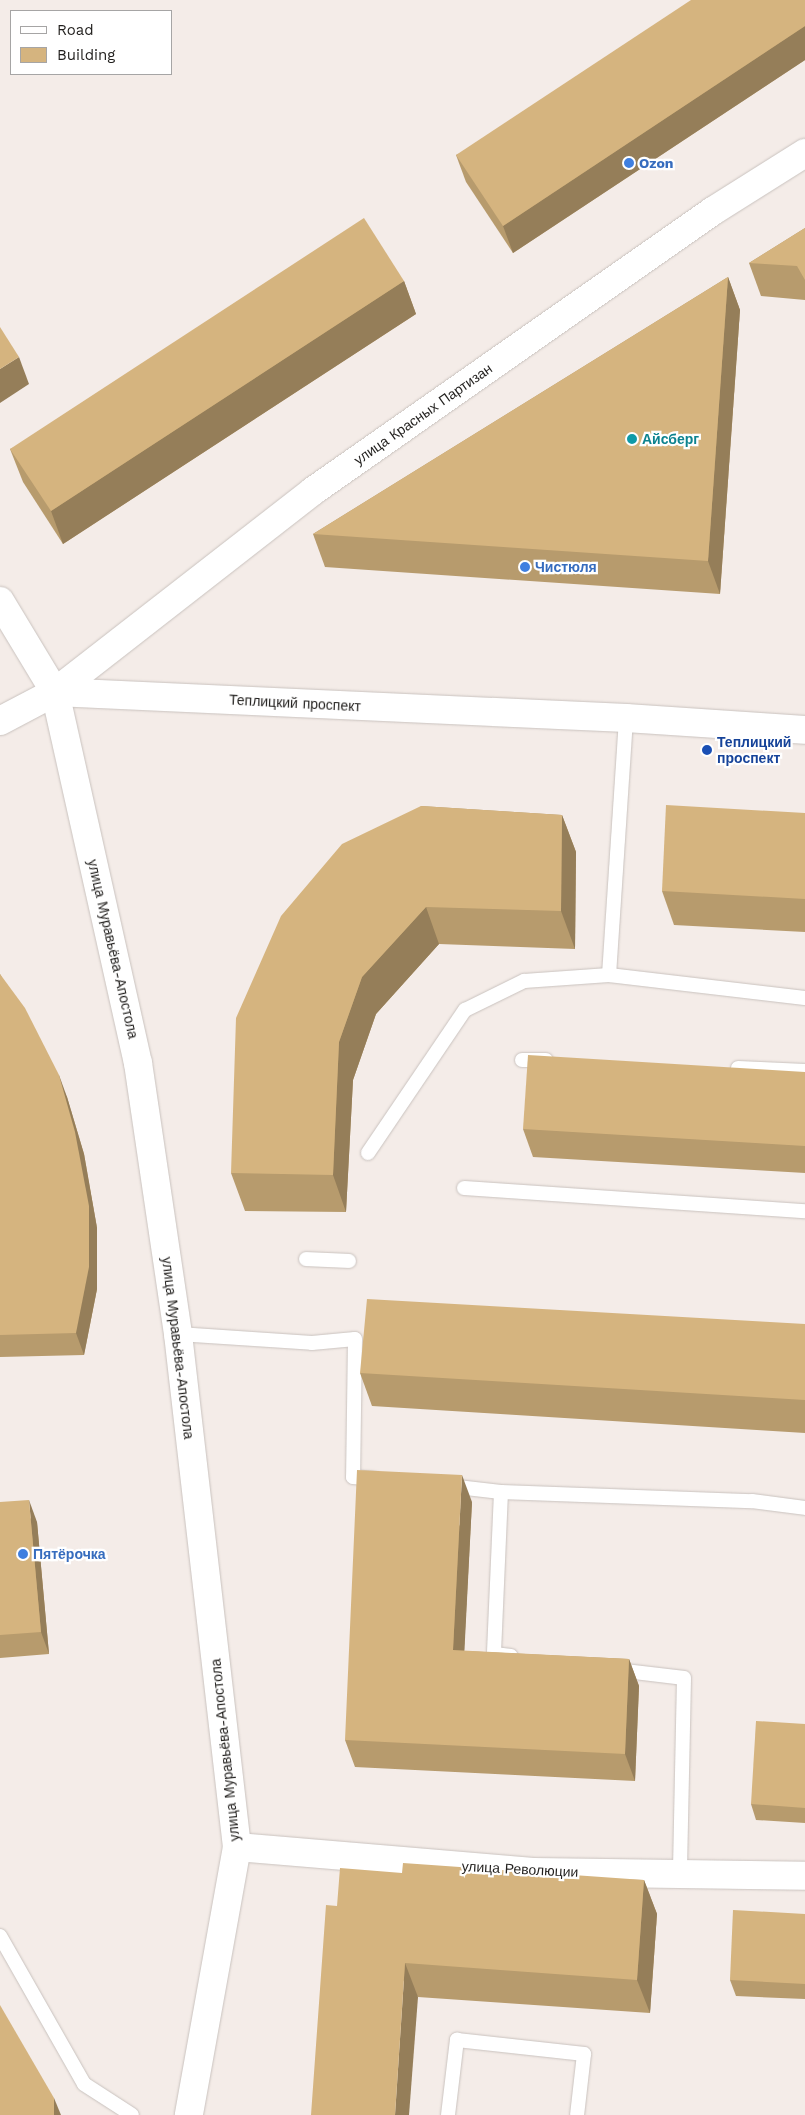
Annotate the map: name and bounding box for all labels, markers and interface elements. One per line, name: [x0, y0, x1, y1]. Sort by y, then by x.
legend: [10, 10, 172, 75]
text: Road: [57, 21, 94, 39]
text: Building: [57, 46, 115, 64]
place label: Ozon: [639, 155, 674, 171]
marker: Ozon: [623, 157, 635, 169]
street label: улица Красных Партизан: [351, 360, 495, 468]
place label: Айсберг: [642, 431, 699, 447]
marker: Айсберг: [626, 433, 638, 445]
place label: Чистюля: [535, 559, 597, 575]
marker: Чистюля: [519, 561, 531, 573]
street label: Теплицкий проспект: [229, 691, 361, 715]
place label: Теплицкий проспект: [717, 734, 791, 766]
marker: Теплицкий проспект: [701, 744, 713, 756]
street label: улица Муравьёва-Апостола: [84, 858, 142, 1040]
street label: улица Муравьёва-Апостола: [158, 1256, 198, 1440]
place label: Пятёрочка: [33, 1546, 106, 1562]
marker: Пятёрочка: [17, 1548, 29, 1560]
street label: улица Муравьёва-Апостола: [207, 1658, 243, 1842]
street label: улица Революции: [461, 1858, 579, 1880]

